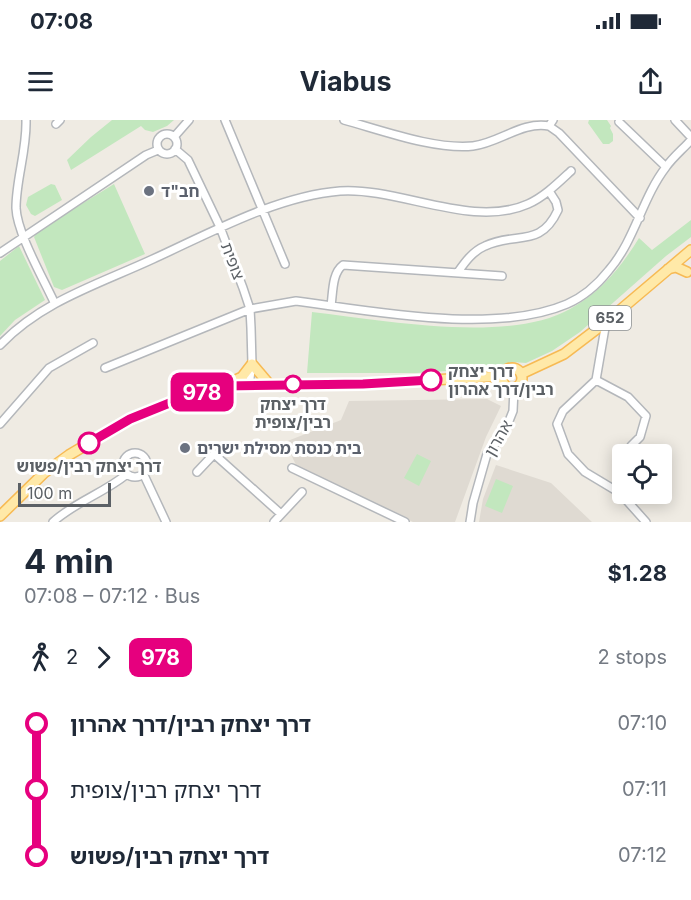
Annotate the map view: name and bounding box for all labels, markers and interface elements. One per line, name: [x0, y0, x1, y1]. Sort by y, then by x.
text: 07:08: [30, 8, 93, 34]
icon: menu: [24, 65, 57, 98]
text: Viabus: [299, 65, 392, 98]
icon: share: [634, 65, 667, 98]
place label: חב"ד: [161, 181, 199, 201]
marker: חב"ד: [142, 184, 156, 198]
street label: צופית: [217, 240, 249, 283]
road number: 652: [589, 306, 631, 330]
place label: דרך יצחק רבין/דרך אהרון: [448, 361, 554, 399]
marker: דרך יצחק רבין/דרך אהרון: [420, 369, 442, 391]
line badge: 978: [168, 372, 236, 412]
marker: דרך יצחק רבין/צופית: [284, 375, 302, 393]
text: 978: [183, 380, 221, 405]
place label: דרך יצחק רבין/צופית: [255, 394, 331, 432]
street label: אהרון: [480, 416, 516, 460]
marker: דרך יצחק רבין/פשוש: [78, 432, 100, 454]
place label: בית כנסת מסילת ישרים: [197, 438, 362, 458]
marker: בית כנסת מסילת ישרים: [178, 441, 192, 455]
map controls: [612, 444, 672, 504]
button: locate: [612, 444, 672, 504]
place label: דרך יצחק רבין/פשוש: [17, 456, 161, 476]
scale bar: [18, 480, 111, 508]
text: 100 m: [27, 483, 72, 503]
text: 4 min: [24, 541, 114, 581]
text: $1.28: [608, 560, 667, 586]
text: 07:08 – 07:12 · Bus: [24, 584, 200, 608]
icon: walk: [24, 641, 57, 674]
icon: forward: [87, 641, 120, 674]
text: 2: [66, 645, 78, 669]
text: 978: [141, 645, 180, 670]
text: 2 stops: [597, 645, 667, 669]
text: דרך יצחק רבין/דרך אהרון: [70, 711, 311, 737]
text: 07:10: [618, 711, 667, 735]
text: דרך יצחק רבין/צופית: [70, 777, 261, 803]
text: 07:11: [622, 777, 667, 801]
text: דרך יצחק רבין/פשוש: [70, 843, 269, 869]
text: 07:12: [618, 843, 667, 867]

